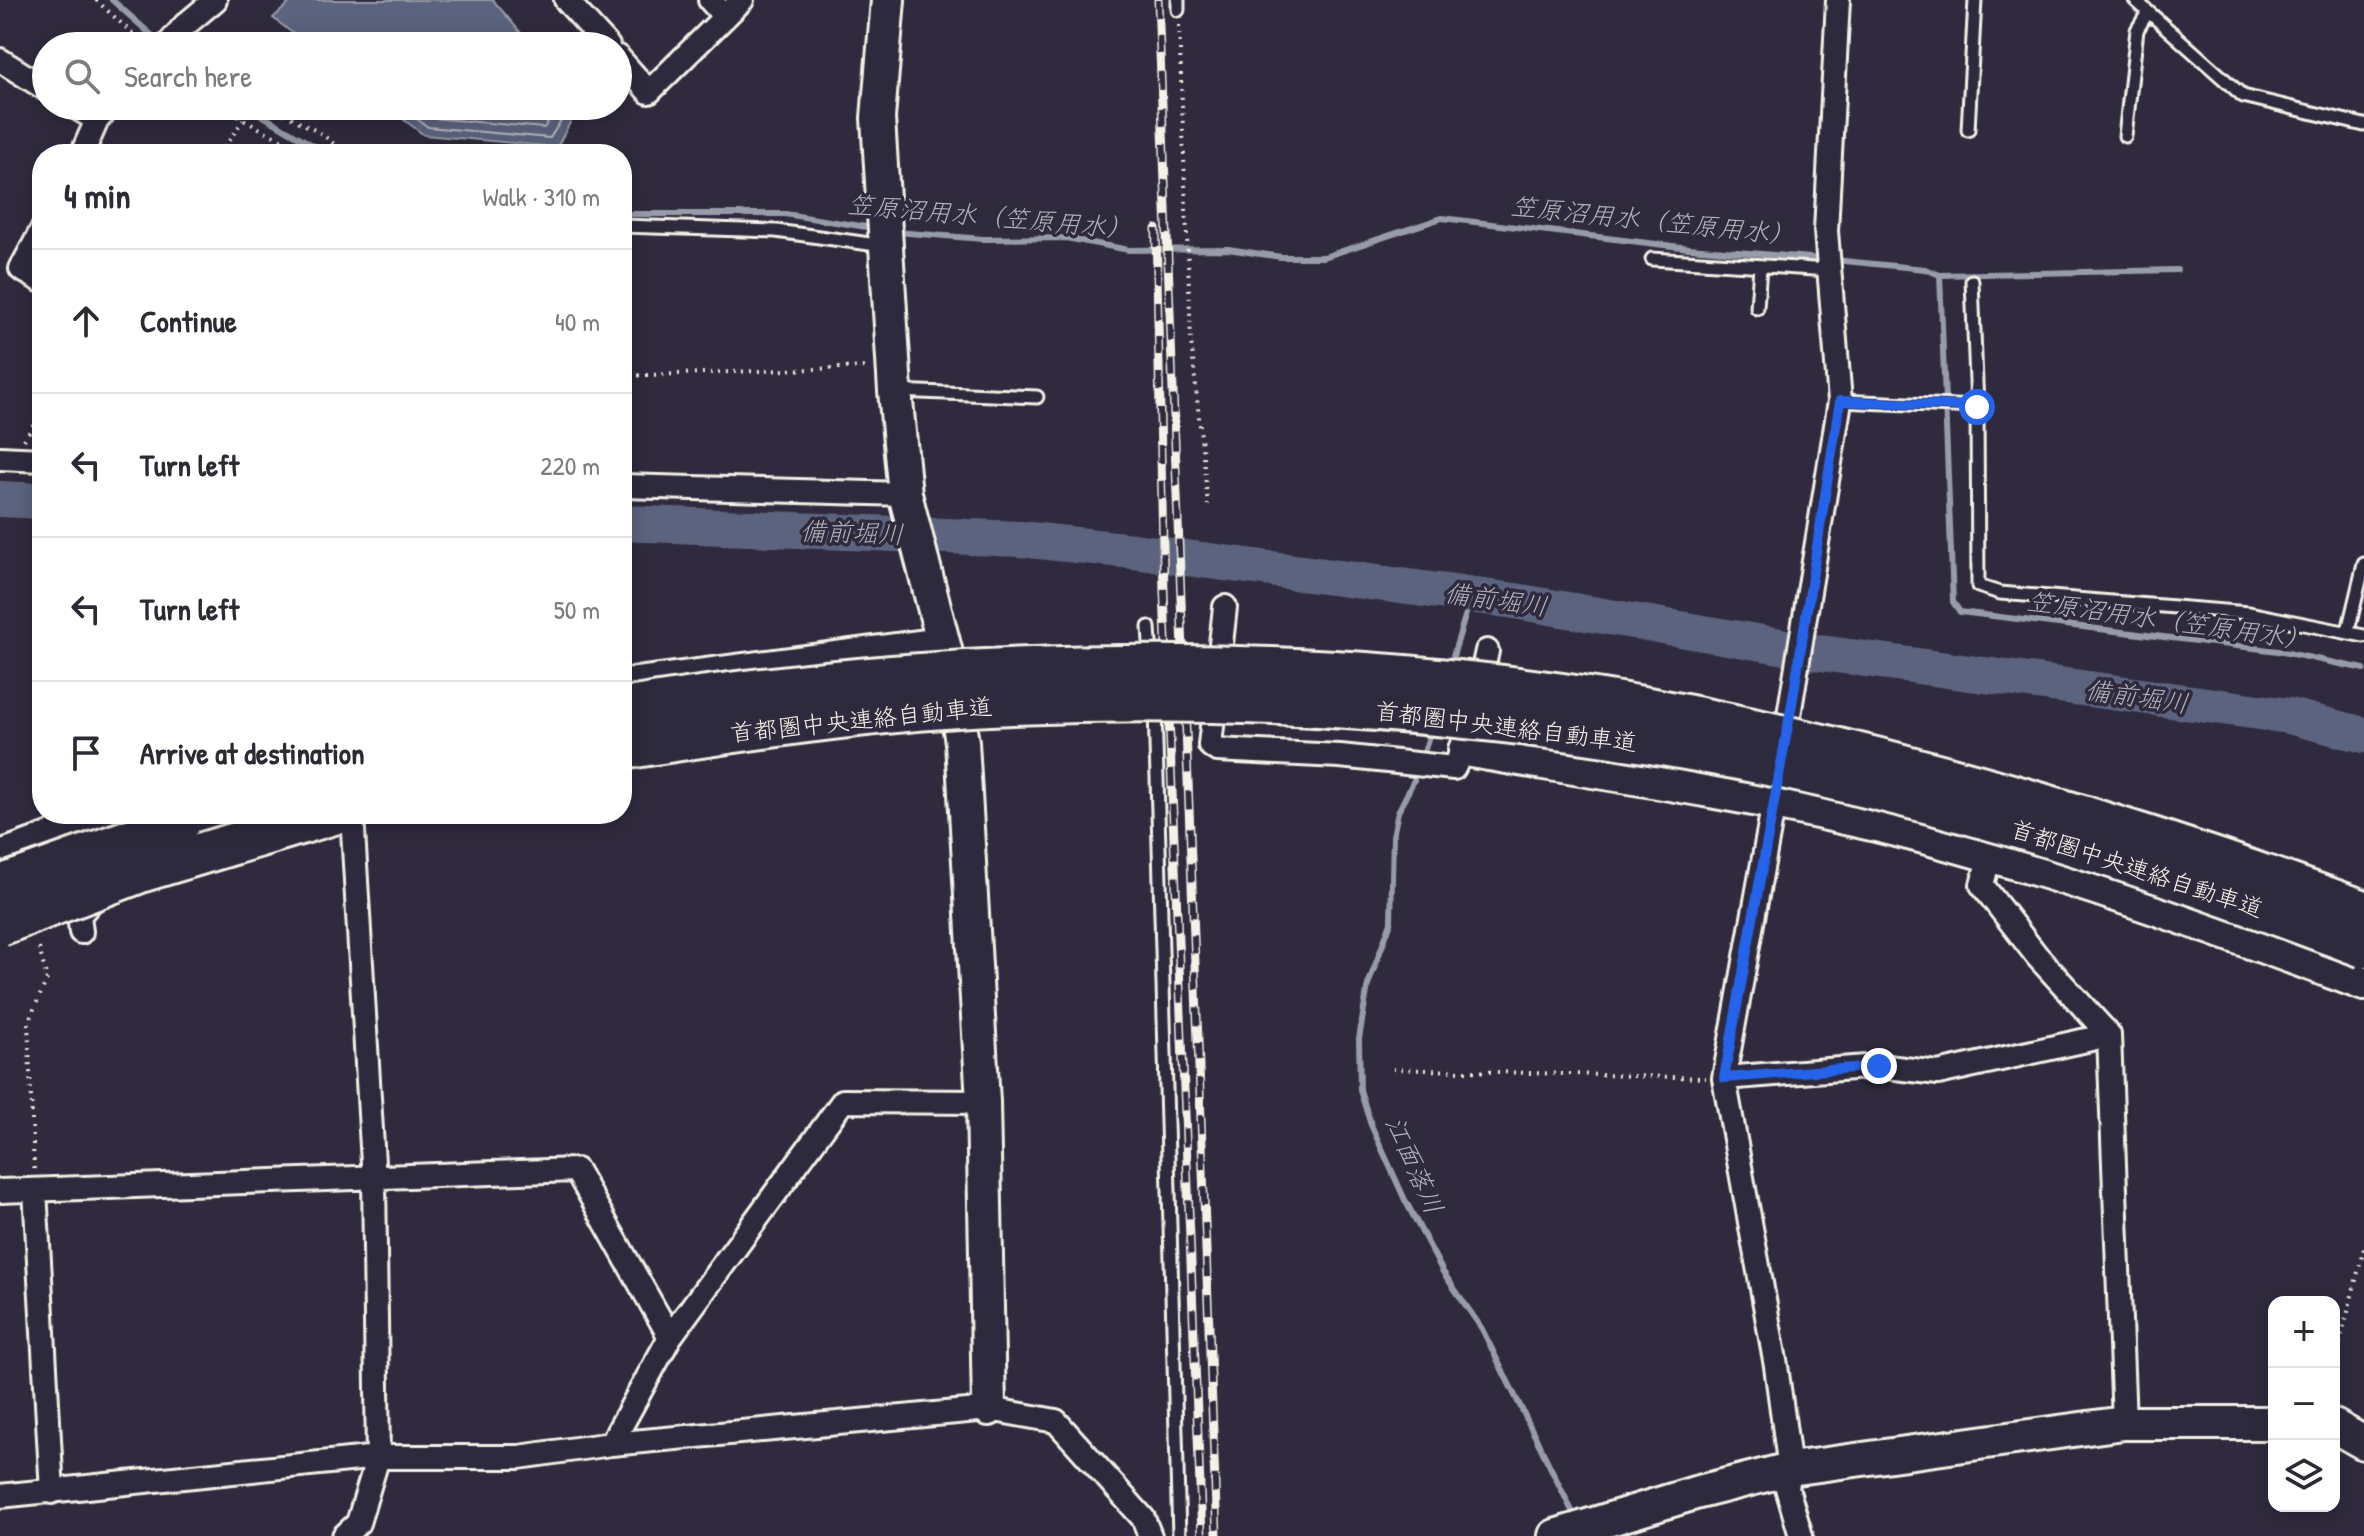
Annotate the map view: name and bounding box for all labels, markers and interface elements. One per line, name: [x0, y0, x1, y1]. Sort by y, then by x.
search box: [32, 32, 632, 120]
icon: search: [60, 54, 104, 98]
text: Search here: [124, 56, 252, 96]
text: 4 min: [64, 173, 131, 219]
text: Walk · 310 m: [483, 179, 600, 214]
water label: 笠原沼用水（笠原用水）: [846, 186, 1134, 246]
water label: 笠原沼用水（笠原用水）: [1509, 188, 1797, 252]
icon: ahead: [64, 299, 108, 343]
text: Continue: [140, 301, 237, 341]
text: 40 m: [555, 304, 600, 339]
route start: [1959, 389, 1995, 425]
icon: left: [64, 443, 108, 487]
text: Turn left: [140, 445, 239, 485]
text: 220 m: [540, 448, 600, 483]
water label: 備前堀川: [799, 513, 905, 551]
water label: 備前堀川: [1442, 574, 1550, 624]
water label: 笠原沼用水（笠原用水）: [2025, 583, 2313, 657]
icon: left: [64, 587, 108, 631]
text: Turn left: [140, 589, 239, 629]
text: 50 m: [554, 592, 600, 627]
water label: 備前堀川: [2083, 671, 2191, 721]
street label: 首都圏中央連絡自動車道: [728, 689, 994, 749]
street label: 首都圏中央連絡自動車道: [1373, 694, 1639, 758]
icon: arrive: [64, 731, 108, 775]
text: Arrive at destination: [140, 733, 365, 773]
street label: 首都圏中央連絡自動車道: [2007, 812, 2267, 924]
route end: [1861, 1048, 1897, 1084]
water label: 江面落川: [1378, 1110, 1452, 1220]
map controls: [2268, 1296, 2340, 1512]
button: +: [2268, 1296, 2340, 1368]
button: −: [2268, 1368, 2340, 1440]
button: layers: [2268, 1440, 2340, 1512]

